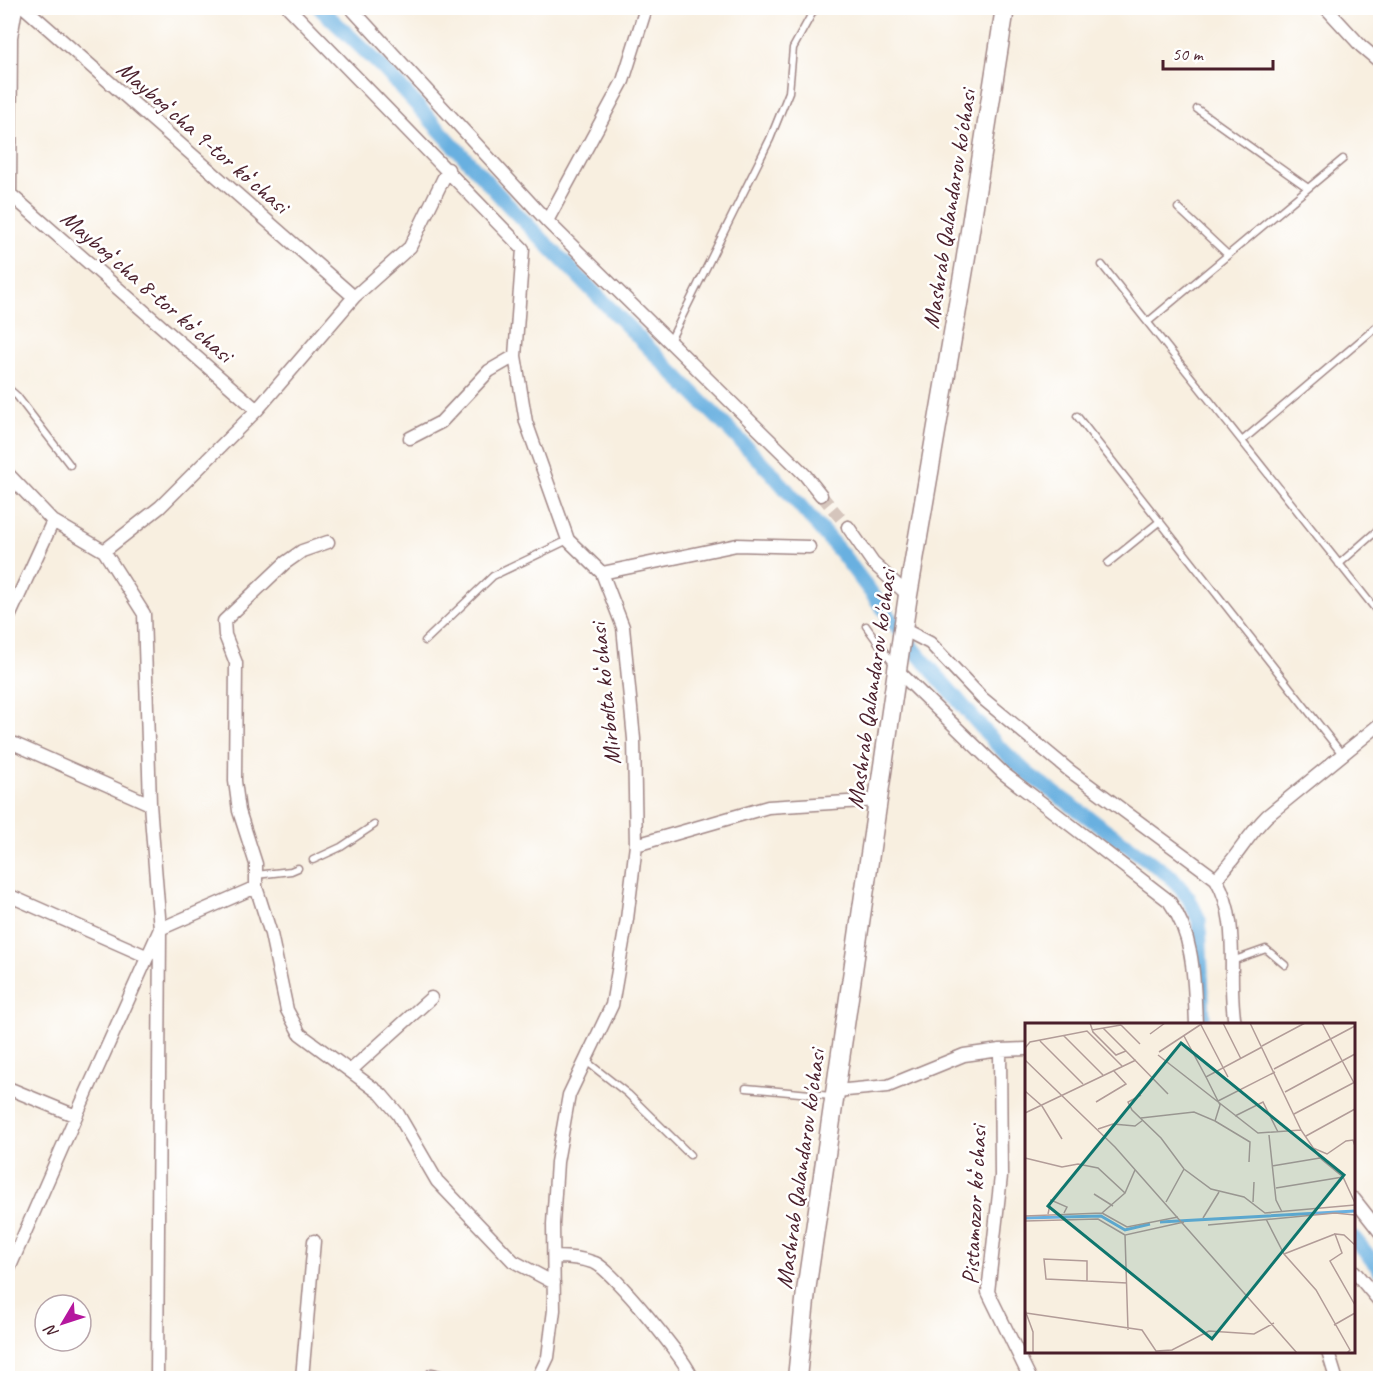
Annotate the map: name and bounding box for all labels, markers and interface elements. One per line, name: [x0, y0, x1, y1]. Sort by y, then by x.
scale bar: [1163, 33, 1272, 71]
text: 50 m: [1172, 43, 1205, 65]
street label: Maybogʻcha 9-tor koʻchasi: [111, 54, 297, 222]
street label: Mashrab Qalandarov ko'chasi: [915, 85, 983, 331]
street label: Maybogʻcha 8-tor koʻchasi: [55, 203, 241, 371]
street label: Mashrab Qalandarov ko'chasi: [839, 565, 903, 811]
street label: Mirbolta koʻchasi: [582, 619, 627, 766]
inset map: [1025, 1023, 1355, 1353]
street label: Mashrab Qalandarov ko'chasi: [768, 1045, 832, 1291]
street label: Pistamozor koʻchasi: [955, 1122, 993, 1285]
north arrow: [33, 1293, 93, 1353]
text: N: [39, 1319, 63, 1342]

